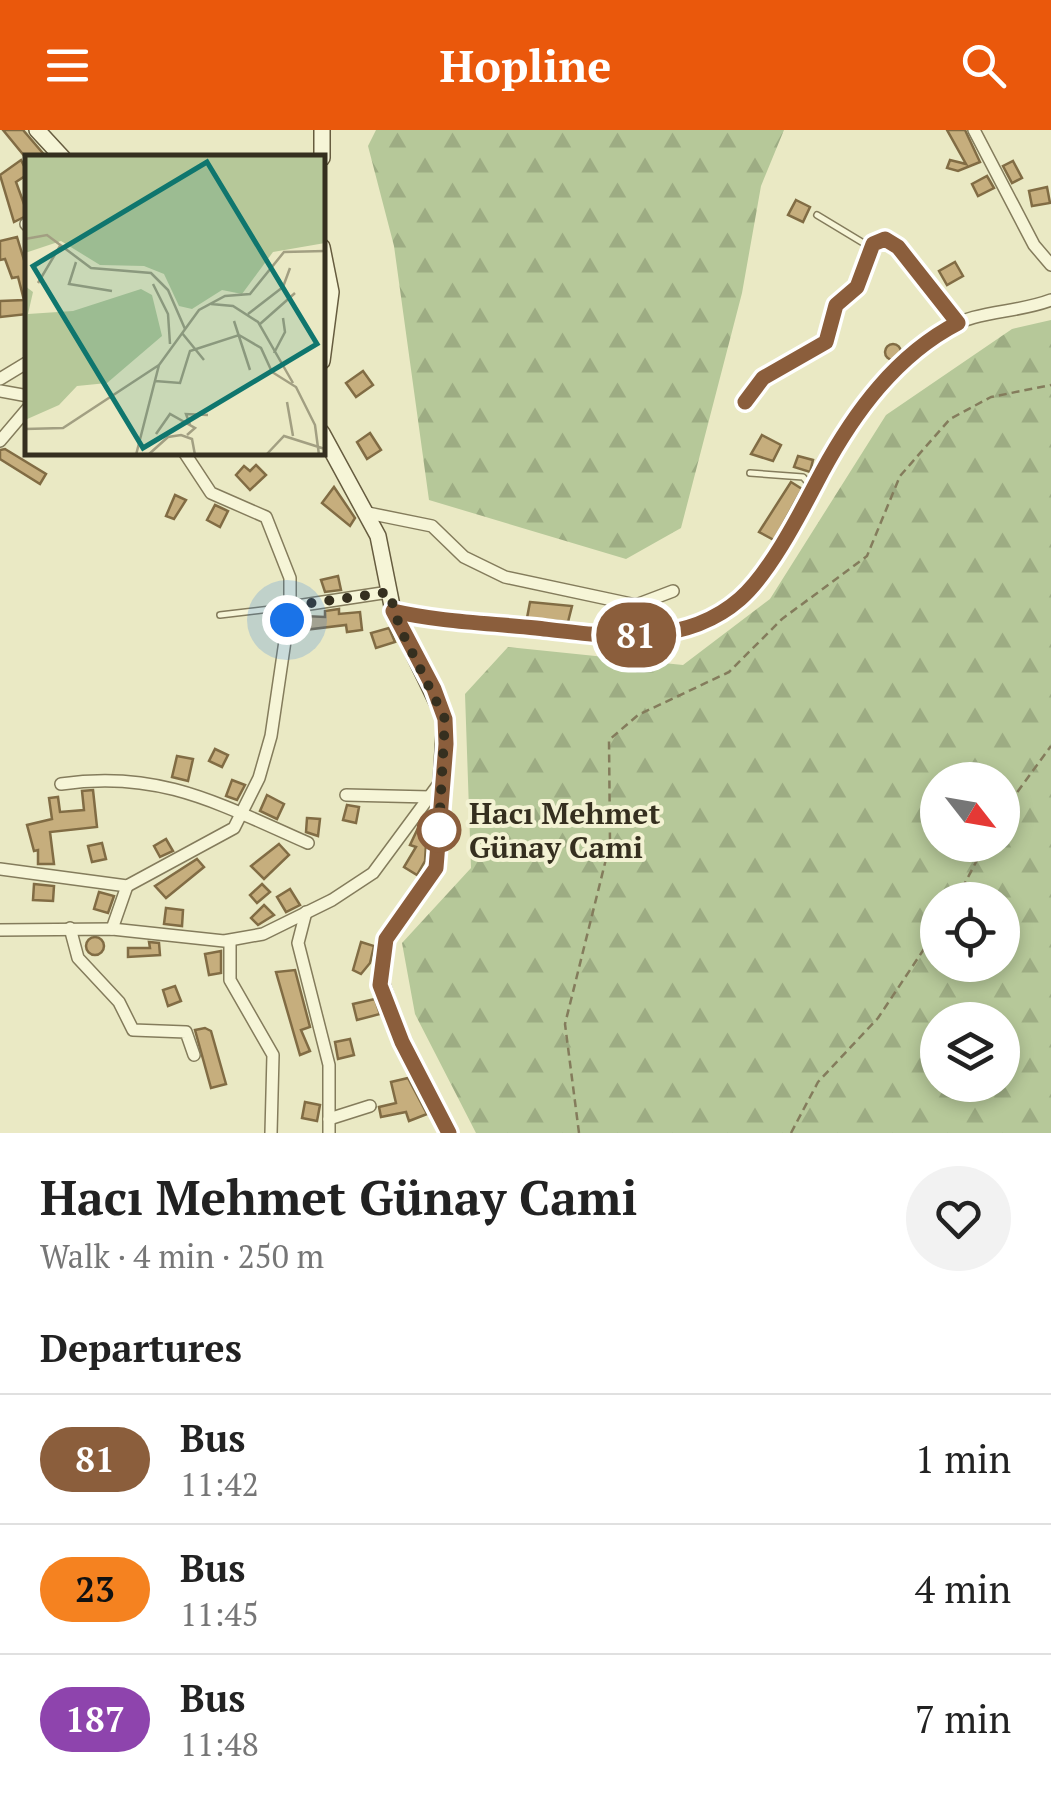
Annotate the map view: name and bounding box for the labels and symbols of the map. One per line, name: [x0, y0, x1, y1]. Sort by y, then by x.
inset map: [25, 155, 325, 455]
your location: [262, 595, 312, 645]
line badge: 81: [591, 602, 681, 668]
north arrow: [920, 762, 1020, 862]
place label: Hacı Mehmet Günay Cami: [469, 793, 660, 867]
marker: Hacı Mehmet Günay Cami: [418, 809, 460, 851]

